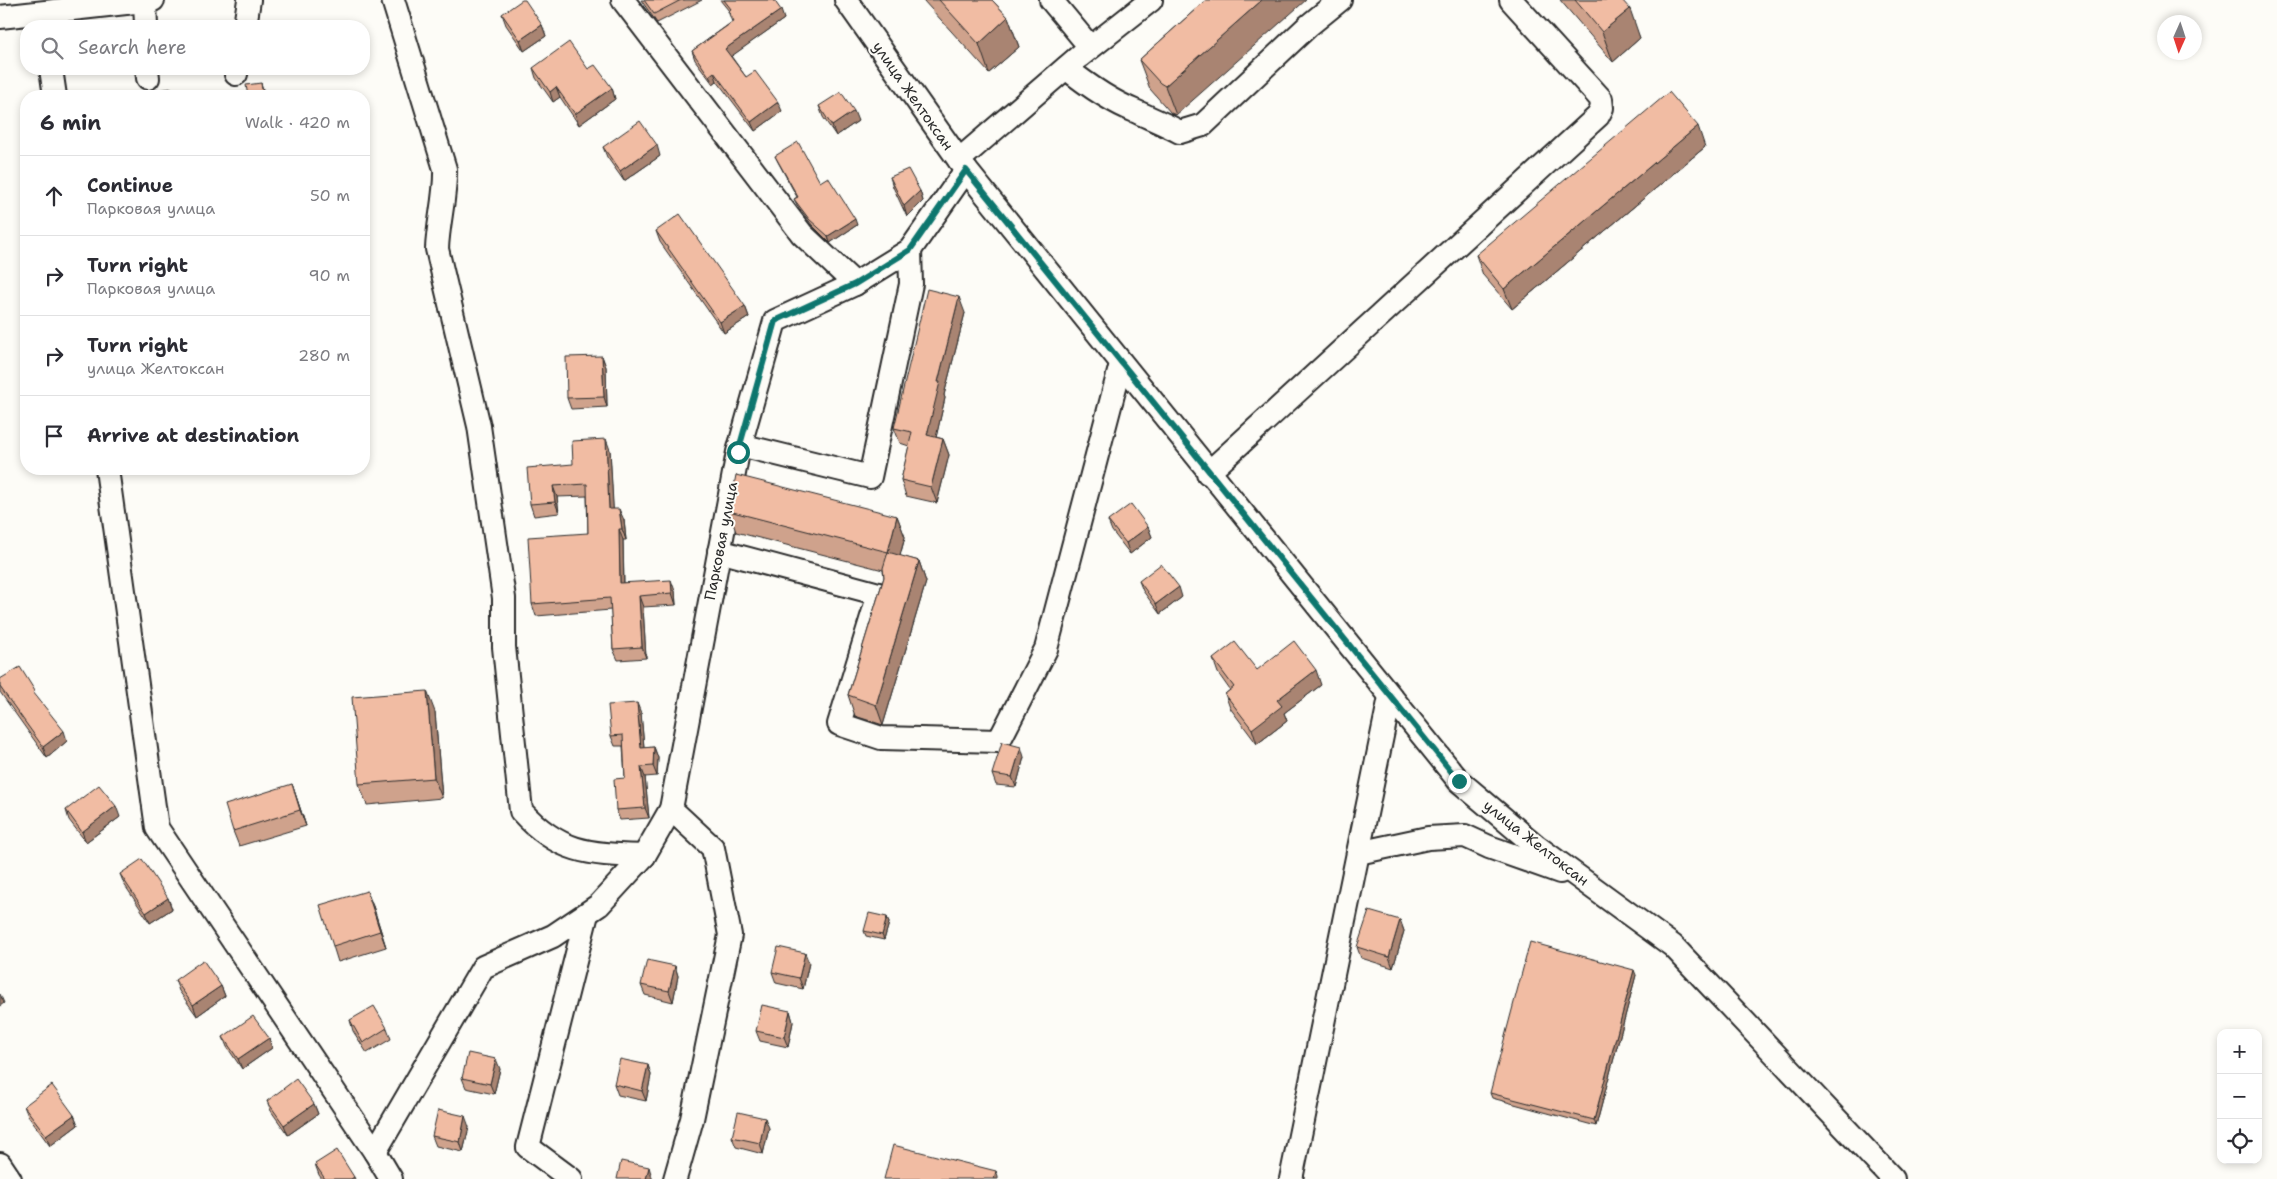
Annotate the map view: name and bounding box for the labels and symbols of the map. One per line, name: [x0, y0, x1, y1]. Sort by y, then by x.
north arrow: [2157, 15, 2202, 60]
street label: улица Желтоксан: [868, 38, 958, 154]
route start: [727, 441, 750, 464]
street label: Парковая улица: [700, 479, 742, 602]
route end: [1448, 770, 1471, 793]
street label: улица Желтоксан: [1479, 795, 1593, 891]

